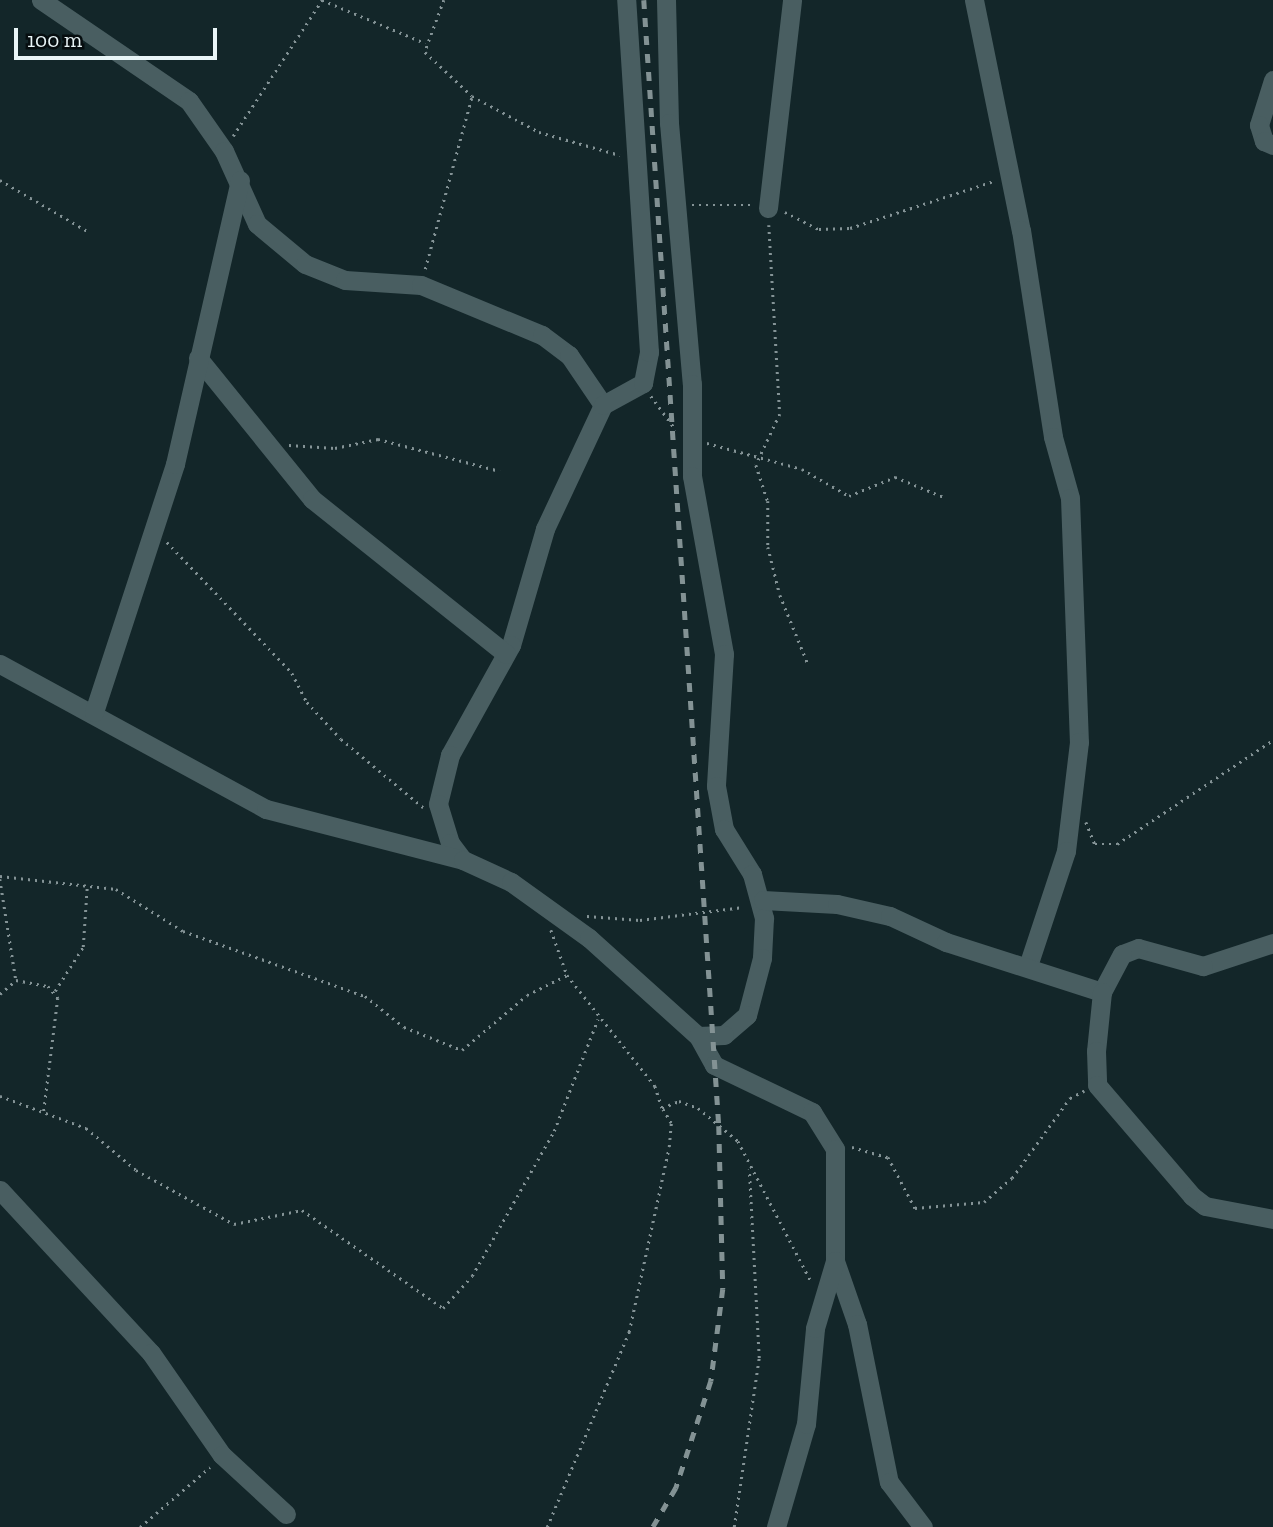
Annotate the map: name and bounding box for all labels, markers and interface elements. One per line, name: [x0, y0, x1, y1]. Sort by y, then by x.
scale bar: [18, 14, 220, 58]
text: 100 m: [27, 27, 82, 52]

